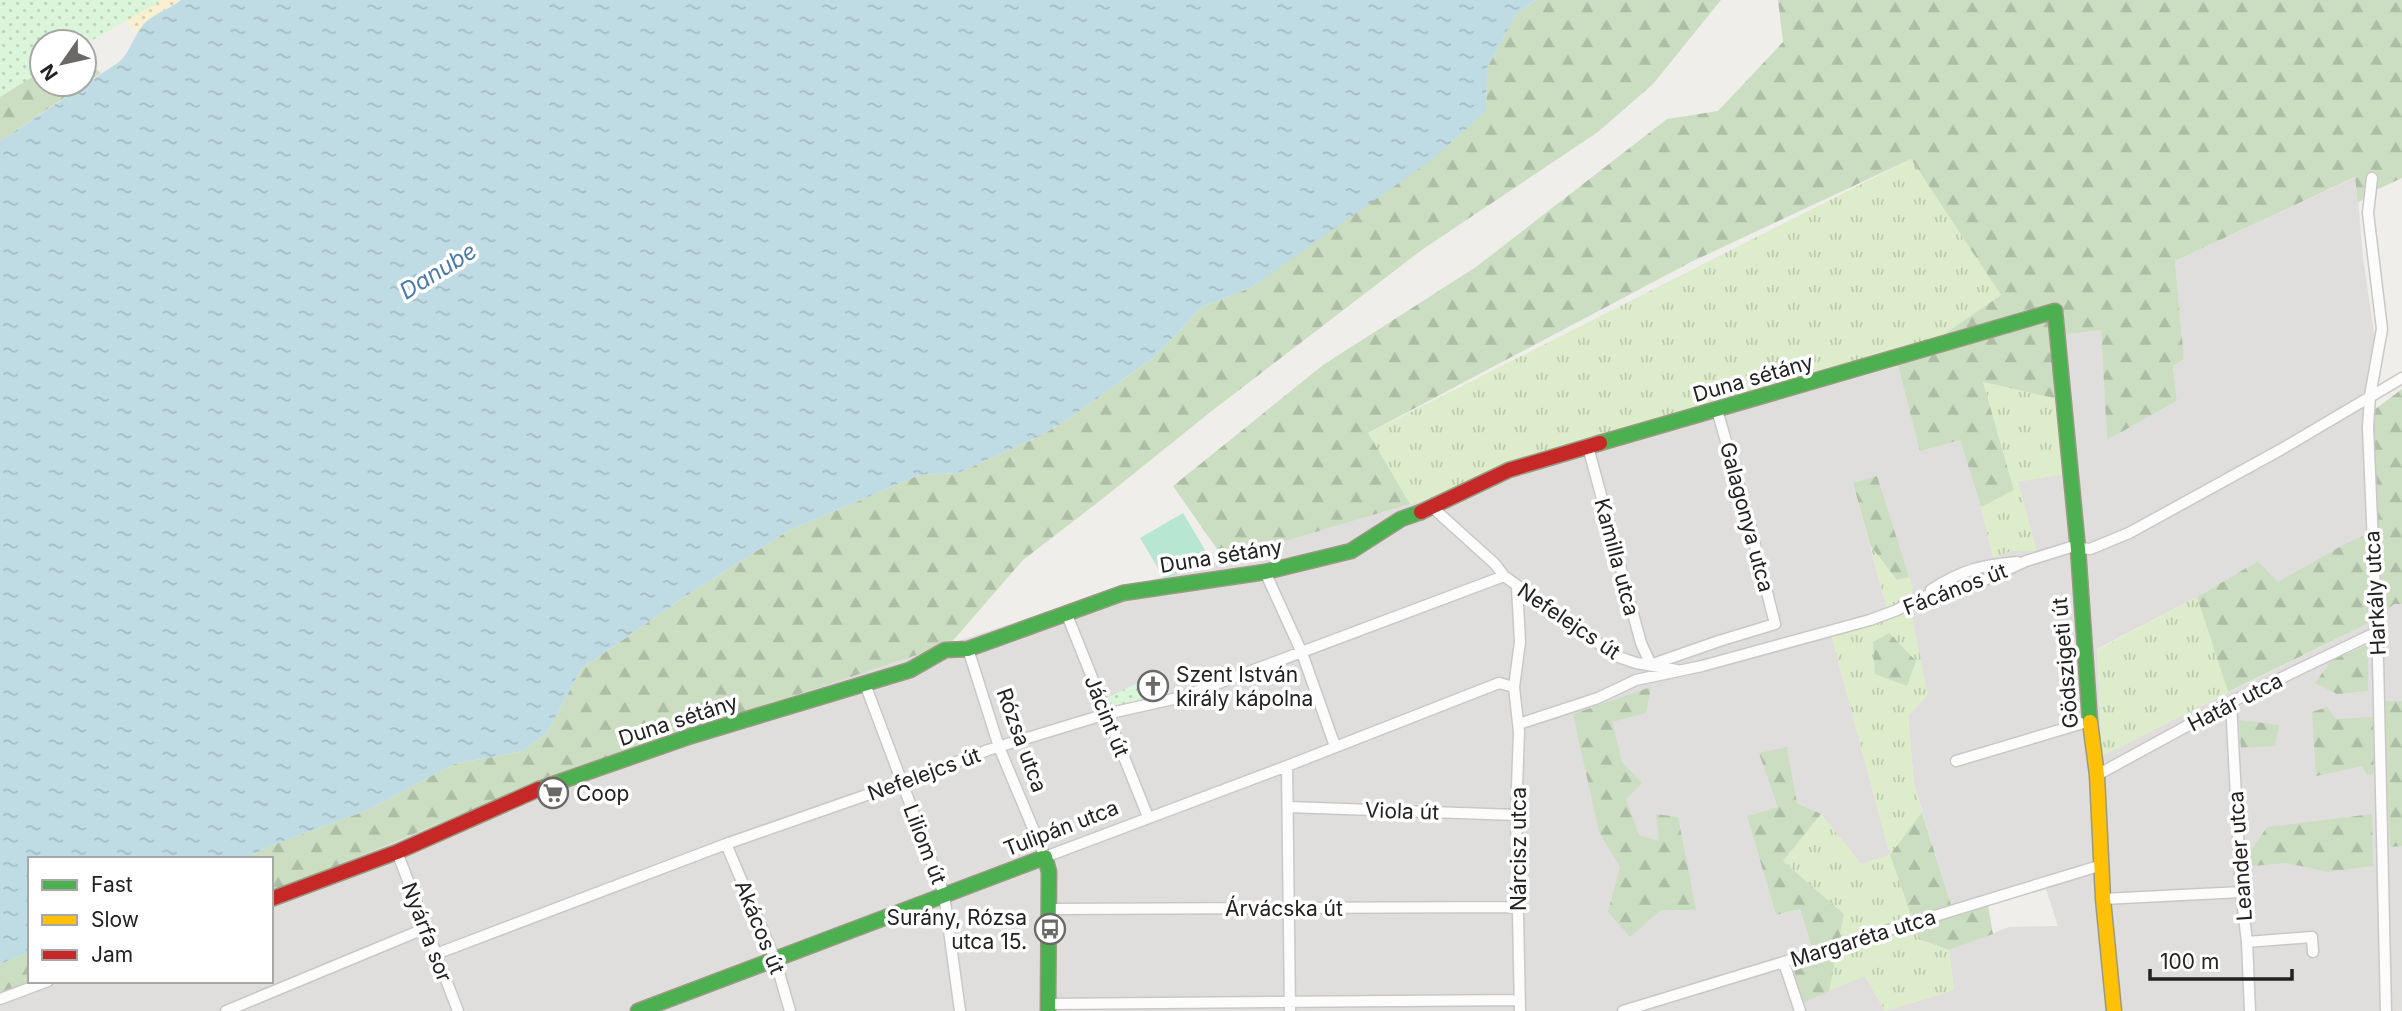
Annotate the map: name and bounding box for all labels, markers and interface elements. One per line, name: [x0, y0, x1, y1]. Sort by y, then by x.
north arrow: [28, 28, 98, 98]
text: N: [36, 60, 63, 85]
water label: Danube: [394, 237, 482, 305]
street label: Duna sétány: [1690, 349, 1816, 407]
street label: Galagonya utca: [1715, 439, 1779, 595]
street label: Kamilla utca: [1589, 496, 1645, 618]
street label: Harkály utca: [2359, 530, 2391, 656]
street label: Duna sétány: [1158, 534, 1284, 578]
street label: Fácános út: [1900, 558, 2010, 620]
street label: Nefelejcs út: [1513, 578, 1625, 664]
street label: Gödszigeti út: [2047, 596, 2083, 729]
place label: Szent István király kápolna: [1176, 662, 1313, 711]
street label: Határ utca: [2183, 667, 2287, 737]
church icon: Szent István király kápolna: [1136, 669, 1170, 703]
street label: Jácint út: [1079, 672, 1135, 760]
street label: Rózsa utca: [992, 685, 1052, 795]
street label: Duna sétány: [615, 689, 741, 751]
street label: Nefelejcs út: [864, 742, 984, 806]
supermarket icon: Coop: [536, 776, 570, 810]
place label: Coop: [576, 781, 629, 806]
street label: Nárcisz utca: [1506, 787, 1531, 911]
street label: Leander utca: [2223, 790, 2257, 922]
street label: Tulipán utca: [1000, 795, 1122, 861]
street label: Viola út: [1364, 797, 1440, 825]
street label: Liliom út: [898, 801, 952, 887]
legend: [28, 857, 273, 983]
text: Fast: [91, 872, 133, 897]
street label: Akácos út: [730, 877, 790, 978]
street label: Nyárfa sor: [397, 879, 457, 985]
street label: Árvácska út: [1225, 895, 1343, 921]
street label: Margaréta utca: [1787, 904, 1939, 972]
place label: Surány, Rózsa utca 15.: [887, 905, 1027, 954]
text: Slow: [91, 907, 139, 932]
bus stop icon: Surány, Rózsa utca 15.: [1033, 912, 1067, 946]
scale bar: [2150, 937, 2292, 981]
text: Jam: [91, 942, 133, 967]
text: 100 m: [2160, 949, 2219, 974]

